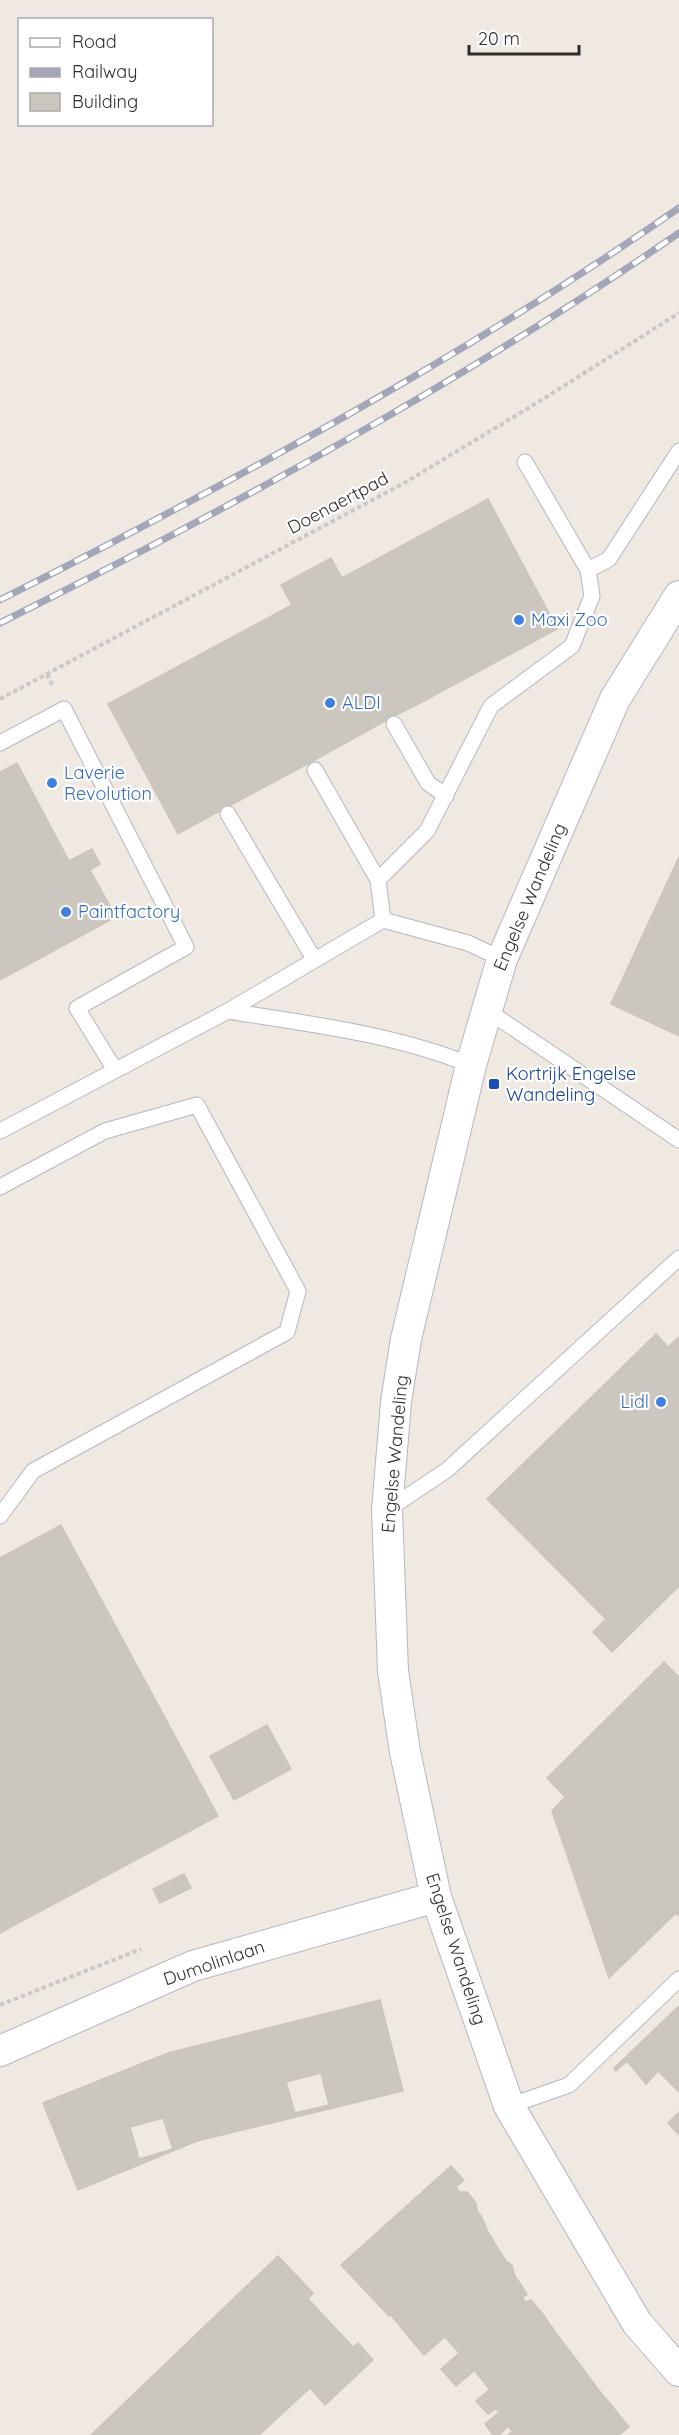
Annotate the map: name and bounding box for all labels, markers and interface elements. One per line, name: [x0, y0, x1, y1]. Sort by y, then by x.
legend: [18, 18, 213, 126]
scale bar: [469, 18, 578, 56]
text: 20 m: [478, 27, 520, 50]
text: Road: [72, 30, 117, 53]
text: Railway: [72, 60, 138, 83]
text: Building: [72, 90, 138, 113]
street label: Doenaertpad: [283, 466, 392, 539]
place label: Maxi Zoo: [531, 608, 608, 631]
marker: Maxi Zoo: [512, 613, 526, 627]
place label: ALDI: [342, 691, 381, 714]
marker: ALDI: [323, 696, 337, 710]
place label: Laverie Revolution: [64, 761, 152, 805]
marker: Laverie Revolution: [45, 776, 59, 790]
street label: Engelse Wandeling: [488, 819, 571, 974]
place label: Paintfactory: [78, 900, 180, 923]
marker: Paintfactory: [59, 905, 73, 919]
place label: Kortrijk Engelse Wandeling: [506, 1062, 636, 1106]
marker: Kortrijk Engelse Wandeling: [487, 1077, 501, 1091]
street label: Engelse Wandeling: [376, 1374, 413, 1534]
place label: Lidl: [621, 1390, 649, 1413]
marker: Lidl: [654, 1395, 668, 1409]
street label: Engelse Wandeling: [421, 1870, 492, 2028]
street label: Dumolinlaan: [160, 1934, 267, 1991]

